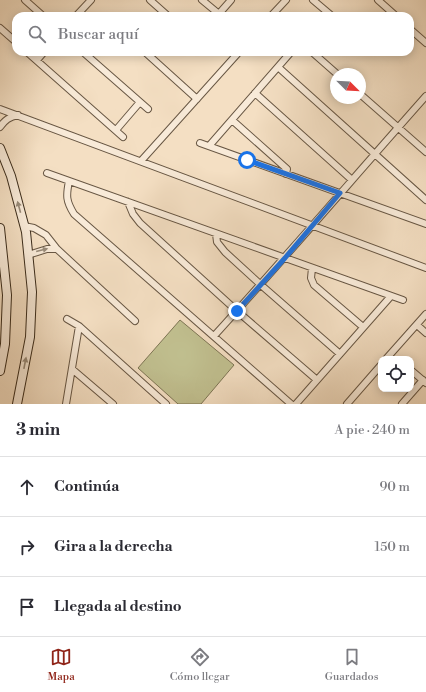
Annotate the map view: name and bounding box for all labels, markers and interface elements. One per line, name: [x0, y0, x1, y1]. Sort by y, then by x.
search box: [12, 12, 414, 56]
icon: search: [26, 23, 48, 45]
text: Buscar aquí: [58, 25, 139, 44]
north arrow: [330, 68, 366, 104]
route start: [238, 151, 256, 169]
one-way arrow: [16, 201, 22, 213]
one-way arrow: [36, 247, 49, 253]
route end: [228, 302, 246, 320]
map controls: [378, 356, 414, 392]
button: locate: [378, 356, 414, 392]
one-way arrow: [22, 357, 28, 369]
text: 3 min: [16, 419, 60, 441]
text: A pie · 240 m: [335, 422, 410, 438]
icon: ahead: [16, 476, 38, 498]
text: Continúa: [54, 477, 119, 496]
text: 90 m: [379, 479, 410, 495]
icon: right: [16, 536, 38, 558]
text: Gira a la derecha: [54, 537, 173, 556]
text: 150 m: [375, 539, 410, 555]
icon: arrive: [16, 596, 38, 618]
text: Llegada al destino: [54, 597, 182, 616]
tab: Mapa: [48, 646, 75, 684]
tab: Cómo llegar: [170, 646, 230, 684]
tab: Guardados: [325, 646, 378, 684]

